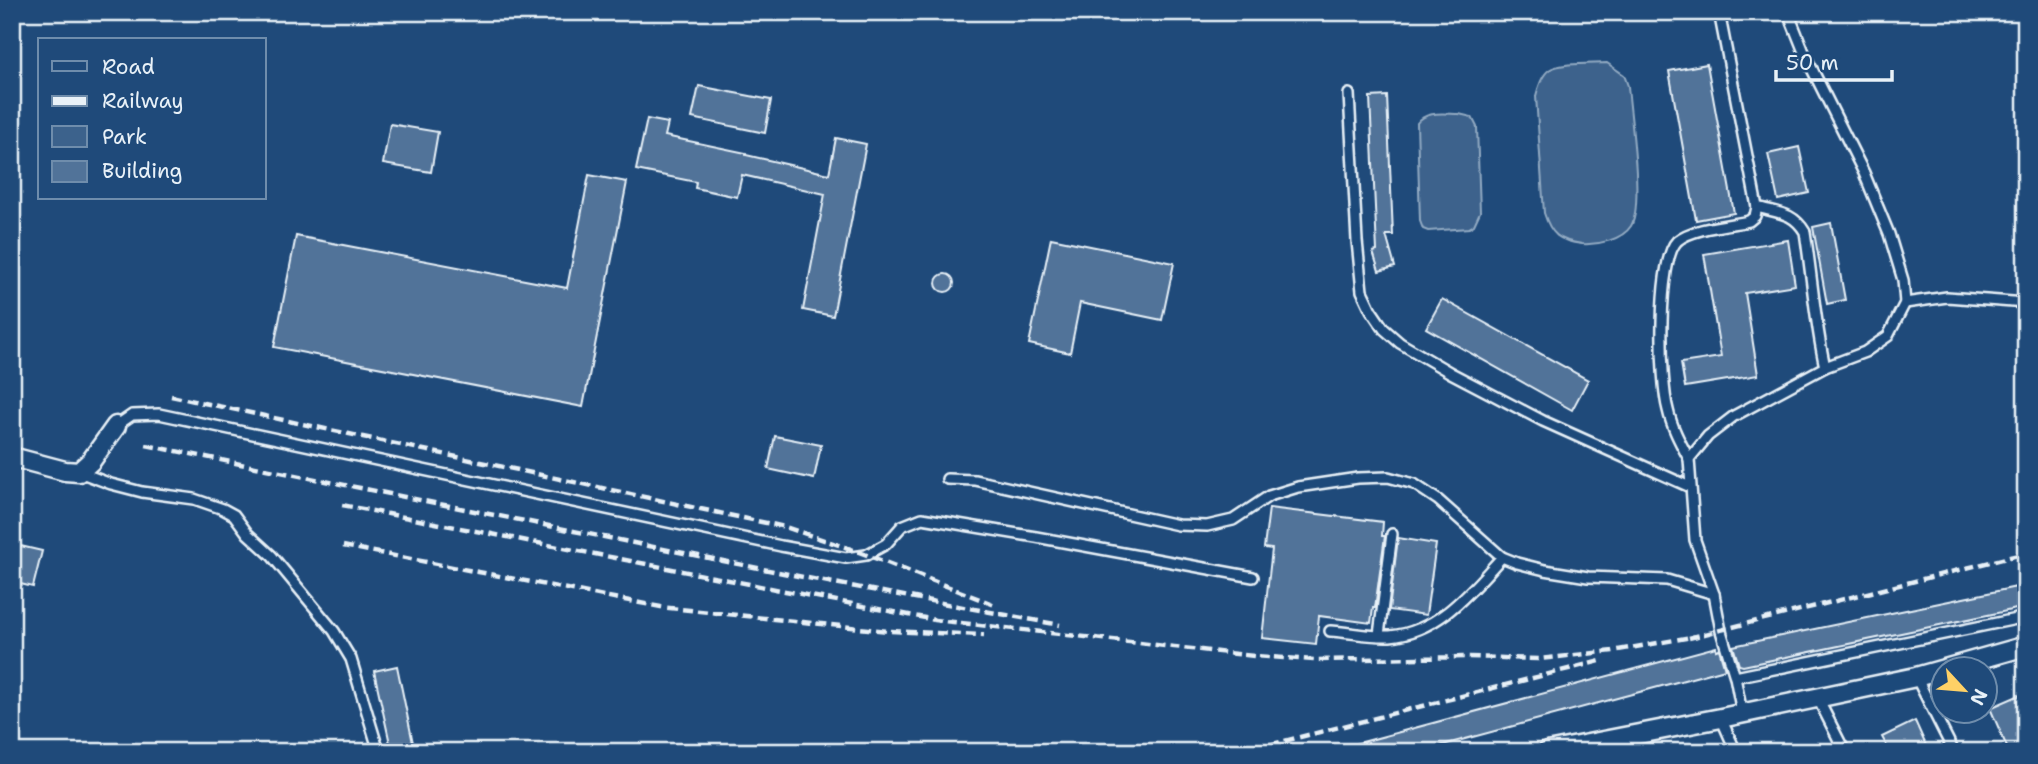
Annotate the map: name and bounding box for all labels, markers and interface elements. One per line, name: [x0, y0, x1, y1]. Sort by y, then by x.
legend: [38, 38, 266, 200]
scale bar: [1776, 38, 1891, 82]
text: 50 m: [1786, 49, 1839, 77]
text: Road: [102, 53, 155, 81]
text: Railway: [102, 87, 184, 115]
text: Park: [102, 123, 147, 151]
text: Building: [102, 157, 182, 185]
north arrow: [1930, 656, 2000, 726]
text: N: [1964, 685, 1993, 709]

